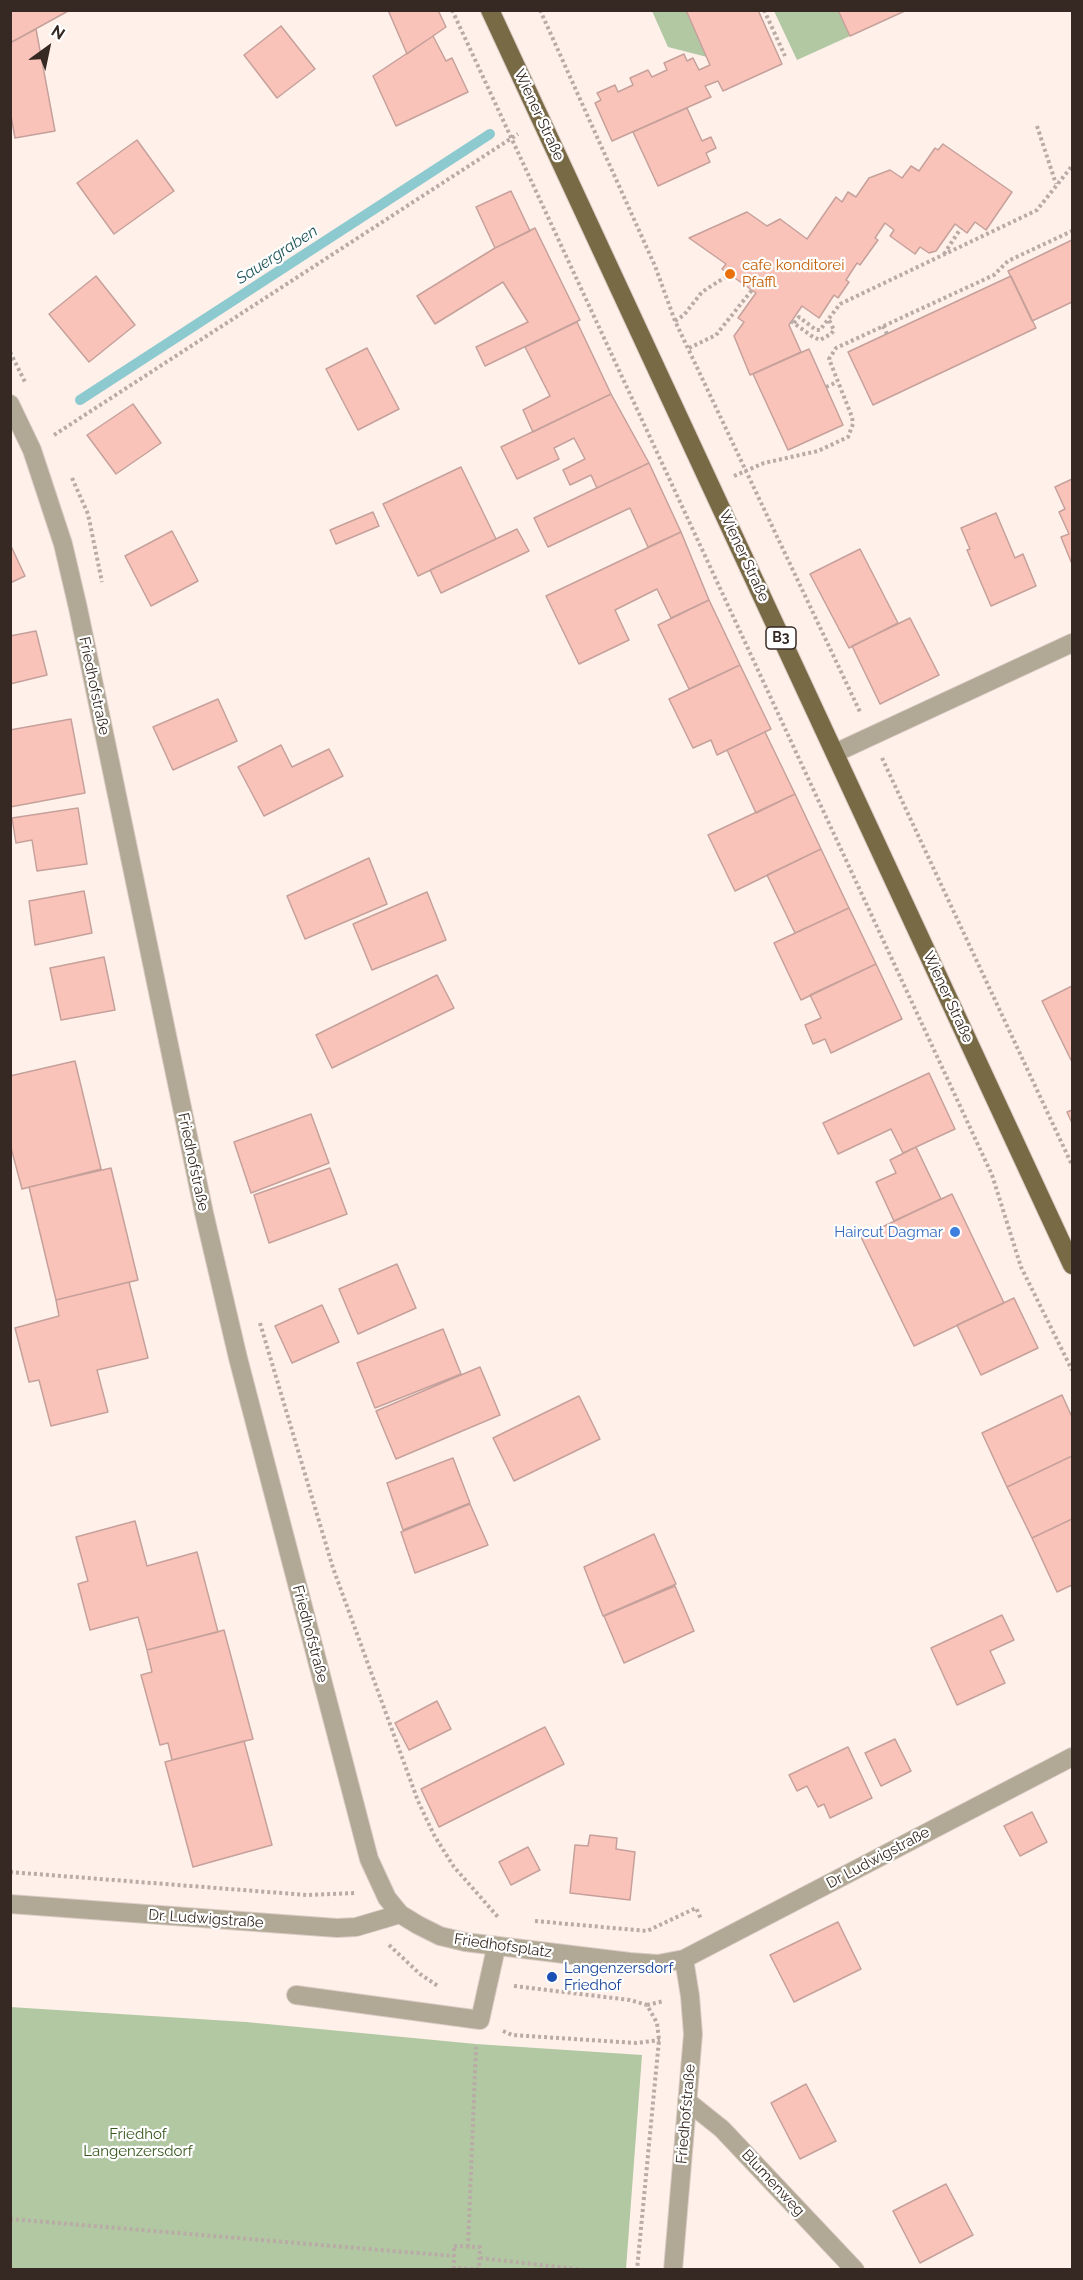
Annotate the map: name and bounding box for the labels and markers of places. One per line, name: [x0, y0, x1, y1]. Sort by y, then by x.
place label: cafe konditorei Pfaffl: [742, 256, 844, 291]
marker: cafe konditorei Pfaffl: [723, 267, 737, 281]
place label: Haircut Dagmar: [834, 1223, 943, 1241]
marker: Haircut Dagmar: [948, 1225, 962, 1239]
place label: Langenzersdorf Friedhof: [564, 1959, 673, 1994]
marker: Langenzersdorf Friedhof: [545, 1970, 559, 1984]

